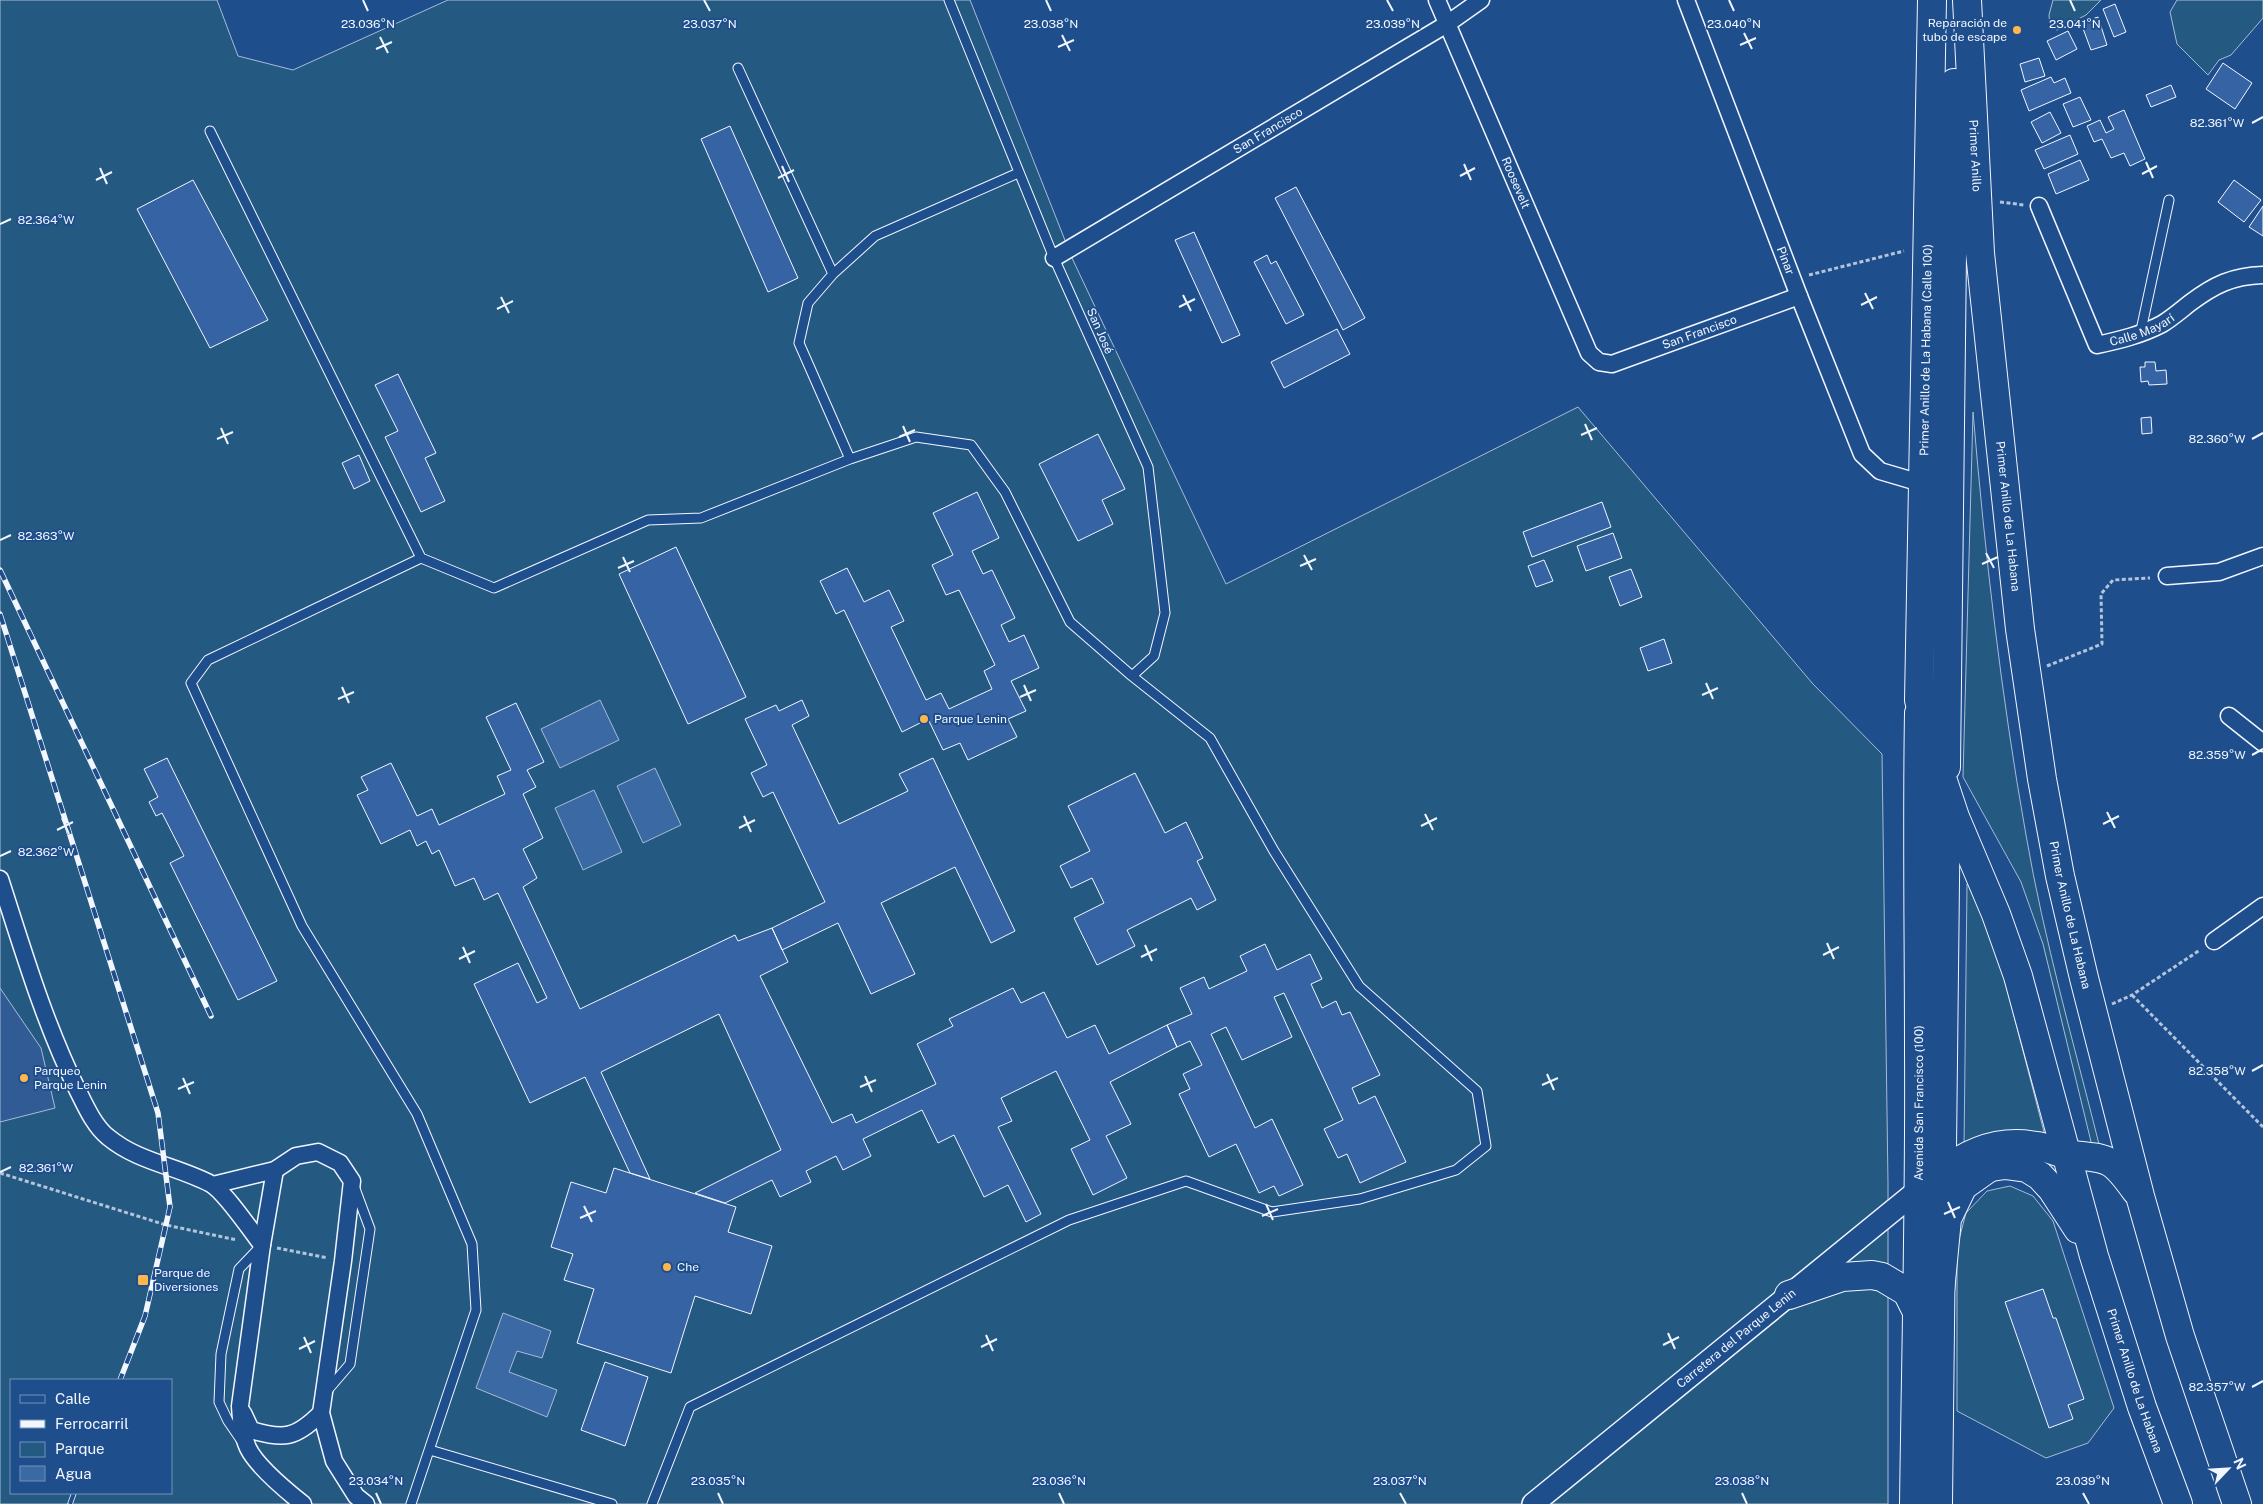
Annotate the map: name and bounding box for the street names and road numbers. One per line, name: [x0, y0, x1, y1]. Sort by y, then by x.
street label: San Francisco: [1231, 104, 1305, 157]
street label: Primer Anillo: [1966, 119, 1984, 192]
street label: Roosevelt: [1498, 155, 1533, 211]
street label: Primer Anillo de La Habana (Calle 100): [1917, 244, 1935, 456]
street label: Pinar: [1774, 245, 1797, 277]
street label: San José: [1084, 306, 1116, 356]
street label: Calle Mayarí: [2108, 310, 2178, 349]
street label: San Francisco: [1660, 312, 1739, 352]
street label: Primer Anillo de La Habana: [1993, 440, 2023, 592]
street label: Primer Anillo de La Habana: [2047, 840, 2094, 991]
street label: Avenida San Francisco (100): [1912, 1025, 1926, 1181]
street label: Carretera del Parque Lenin: [1674, 1286, 1798, 1391]
street label: Primer Anillo de La Habana: [2104, 1307, 2165, 1455]

